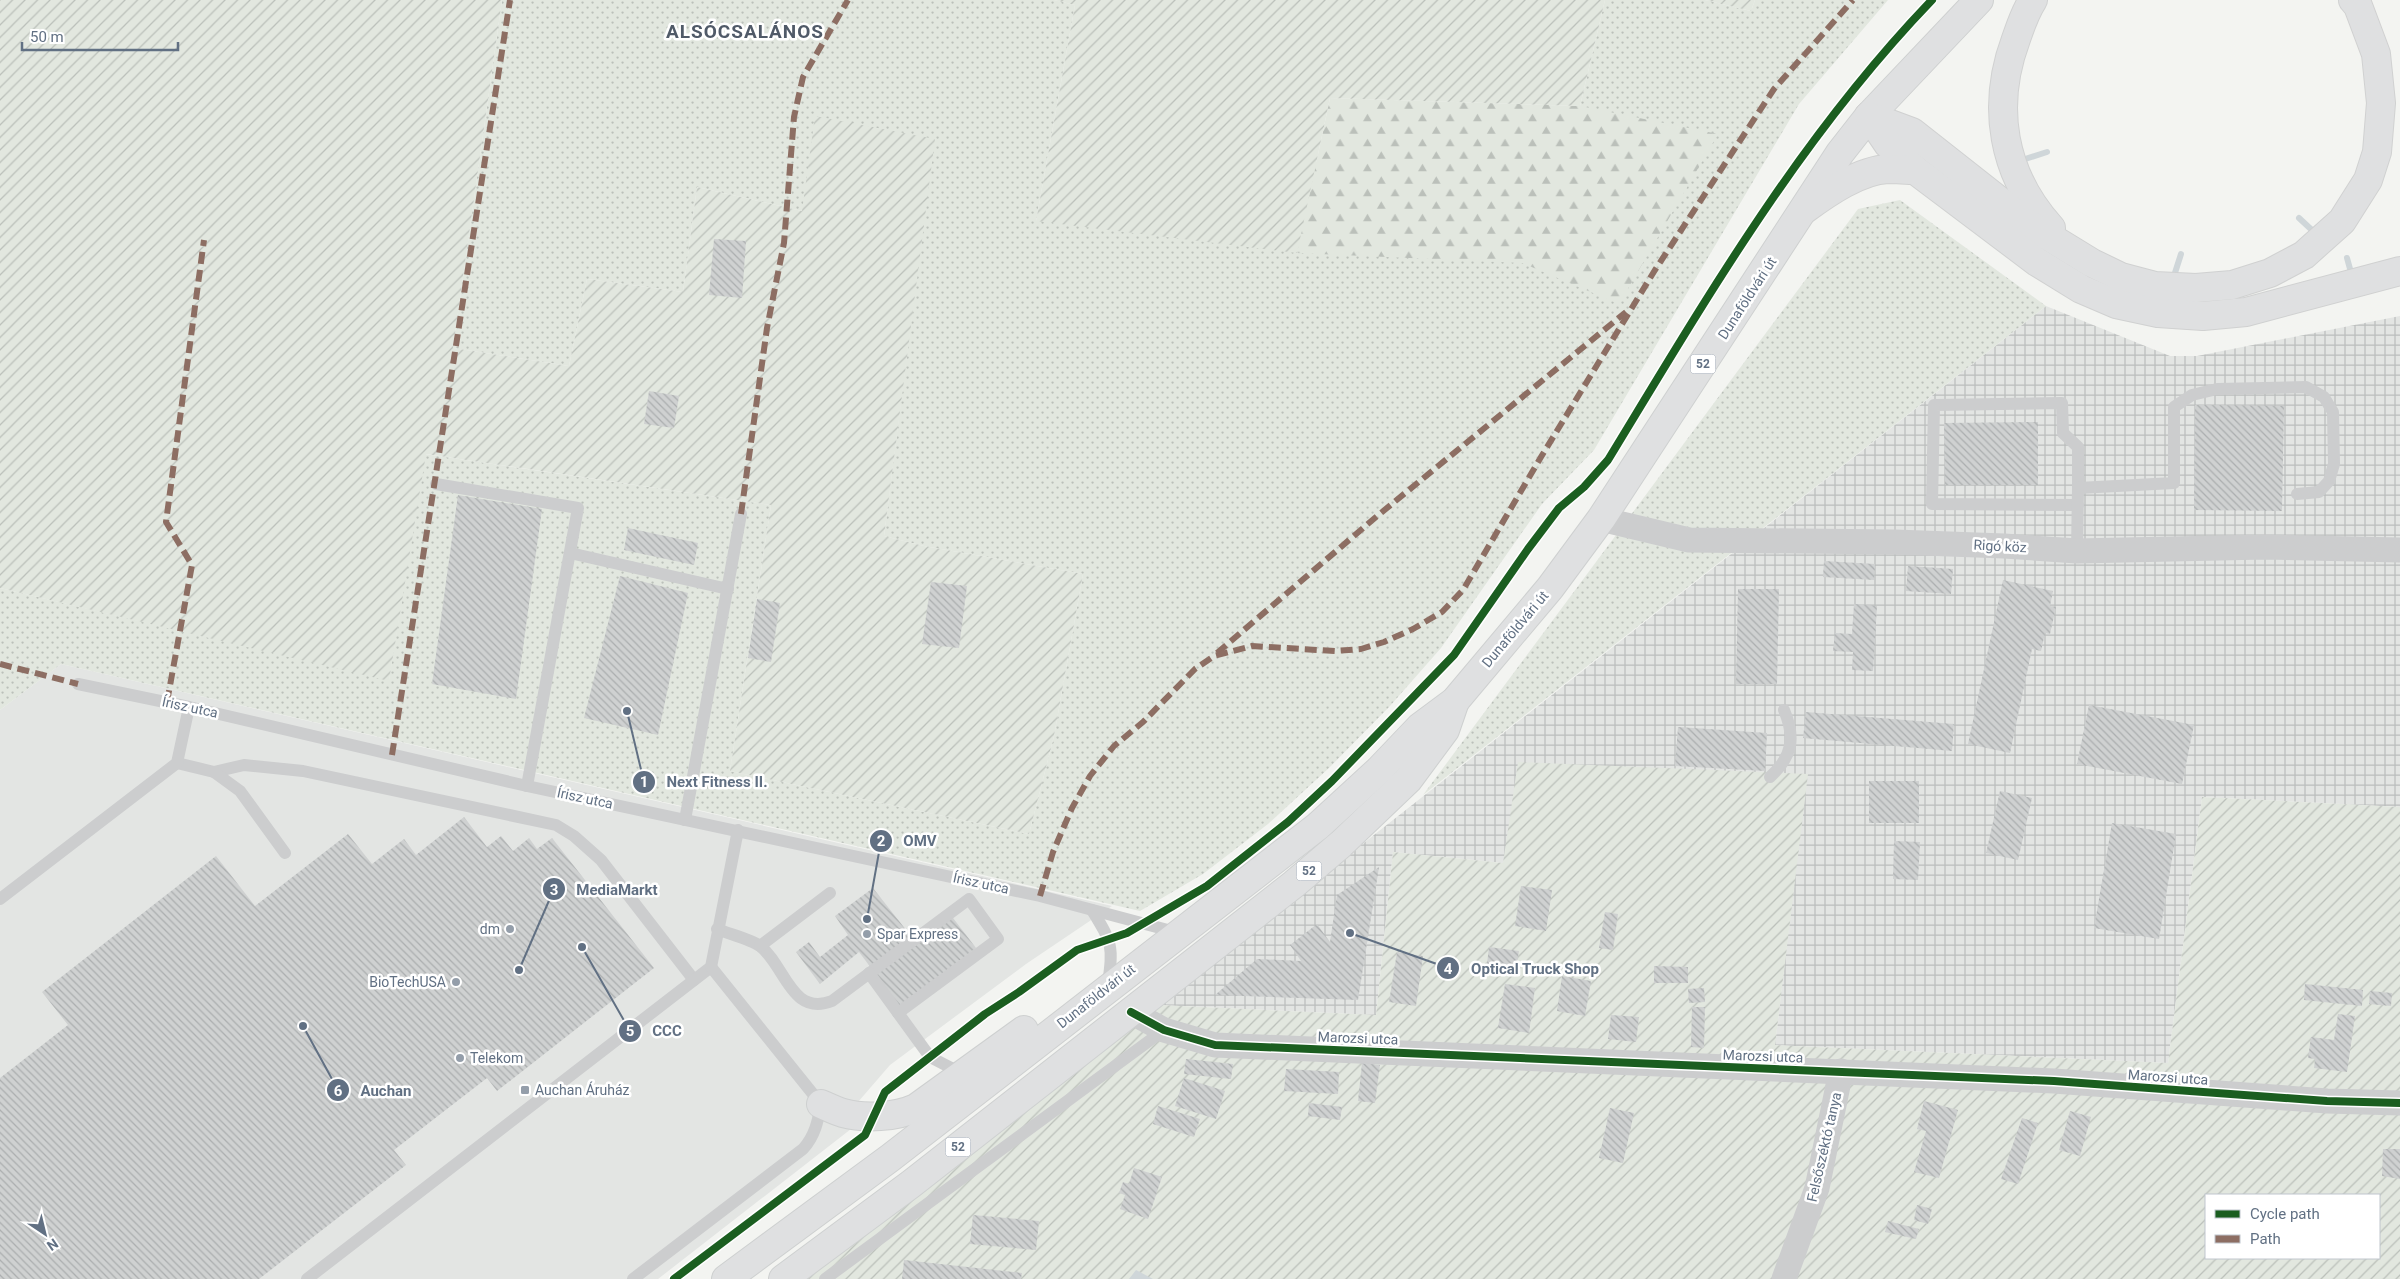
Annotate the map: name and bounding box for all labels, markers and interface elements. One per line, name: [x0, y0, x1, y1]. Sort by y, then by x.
scale bar: [22, 20, 179, 52]
district label: ALSÓCSALÁNOS: [666, 20, 824, 43]
text: 50 m: [30, 28, 64, 46]
street label: Dunaföldvári út: [1715, 254, 1780, 342]
road number: 52: [1690, 354, 1716, 374]
street label: Rigó köz: [1973, 537, 2027, 555]
street label: Dunaföldvári út: [1478, 587, 1552, 670]
street label: Írisz utca: [161, 692, 220, 721]
callout: Next Fitness II.: [631, 767, 777, 797]
text: 1: [640, 773, 648, 791]
text: Next Fitness II.: [666, 773, 768, 791]
street label: Írisz utca: [556, 783, 615, 812]
callout: OMV: [869, 826, 947, 856]
text: 2: [877, 832, 886, 850]
text: OMV: [903, 832, 937, 850]
road number: 52: [1296, 861, 1322, 880]
street label: Írisz utca: [952, 868, 1011, 897]
callout: MediaMarkt: [542, 874, 668, 904]
text: 3: [550, 881, 558, 899]
text: MediaMarkt: [576, 881, 658, 899]
place label: dm: [480, 921, 500, 937]
marker: dm: [504, 923, 516, 935]
place label: Spar Express: [877, 926, 958, 942]
marker: Spar Express: [861, 928, 873, 940]
callout: Optical Truck Shop: [1436, 953, 1609, 983]
street label: Dunaföldvári út: [1054, 960, 1139, 1031]
text: 4: [1444, 960, 1453, 978]
text: Optical Truck Shop: [1471, 960, 1599, 978]
place label: BioTechUSA: [369, 974, 446, 990]
marker: BioTechUSA: [450, 976, 462, 988]
callout: CCC: [617, 1016, 692, 1046]
text: 5: [626, 1022, 634, 1040]
text: CCC: [652, 1022, 682, 1040]
street label: Marozsi utca: [1317, 1029, 1399, 1047]
street label: Marozsi utca: [1722, 1047, 1804, 1065]
place label: Telekom: [470, 1050, 523, 1066]
marker: Telekom: [454, 1052, 466, 1064]
street label: Marozsi utca: [2127, 1066, 2209, 1088]
callout: Auchan: [326, 1075, 422, 1105]
place label: Auchan Áruház: [535, 1081, 630, 1098]
text: 6: [334, 1082, 343, 1100]
text: Auchan: [360, 1082, 412, 1100]
marker: Auchan Áruház: [519, 1084, 531, 1096]
street label: Felsőszéktó tanya: [1804, 1091, 1844, 1203]
road number: 52: [946, 1138, 970, 1156]
legend: [2205, 1194, 2380, 1259]
text: Cycle path: [2250, 1205, 2320, 1223]
north arrow: [20, 1209, 70, 1259]
text: Path: [2250, 1230, 2281, 1248]
text: N: [44, 1235, 61, 1254]

